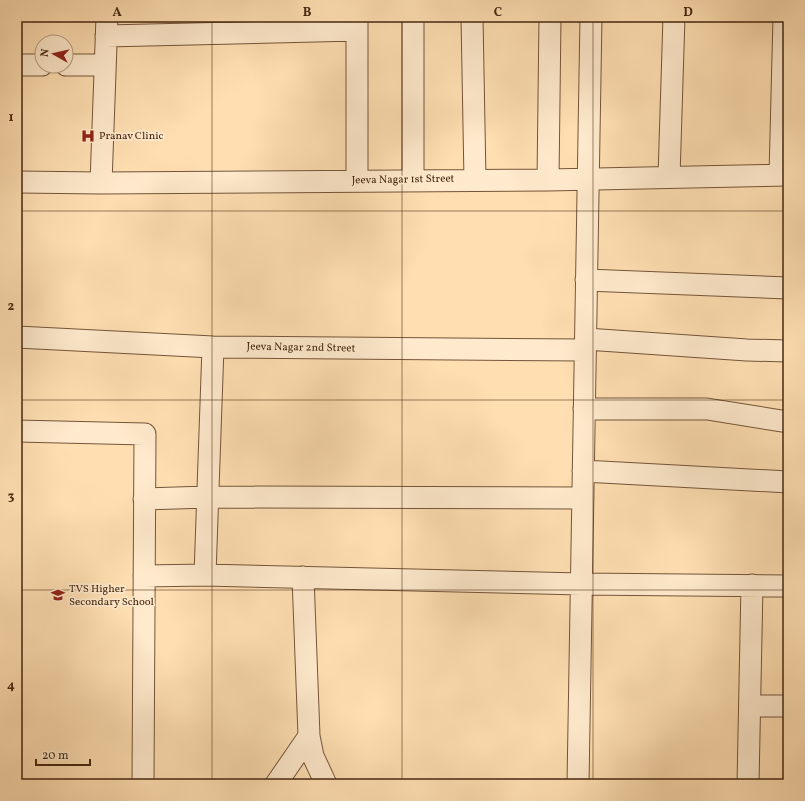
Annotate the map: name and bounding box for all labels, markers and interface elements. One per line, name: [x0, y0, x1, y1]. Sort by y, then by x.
text: A: [112, 4, 122, 22]
text: B: [303, 4, 312, 22]
text: C: [494, 4, 502, 22]
text: D: [683, 4, 693, 22]
north arrow: [34, 34, 74, 74]
text: N: [38, 48, 54, 58]
text: 1: [8, 109, 14, 127]
hospital icon: Pranav Clinic: [80, 128, 96, 144]
place label: Pranav Clinic: [99, 129, 164, 144]
street label: Jeeva Nagar 1st Street: [351, 172, 455, 188]
text: 2: [8, 298, 15, 316]
street label: Jeeva Nagar 2nd Street: [247, 340, 356, 356]
text: 3: [8, 488, 15, 506]
place label: TVS Higher Secondary School: [69, 582, 154, 610]
school or university icon: TVS Higher Secondary School: [50, 587, 66, 603]
text: 4: [7, 677, 15, 695]
scale bar: [36, 741, 90, 767]
text: 20 m: [42, 748, 69, 764]

